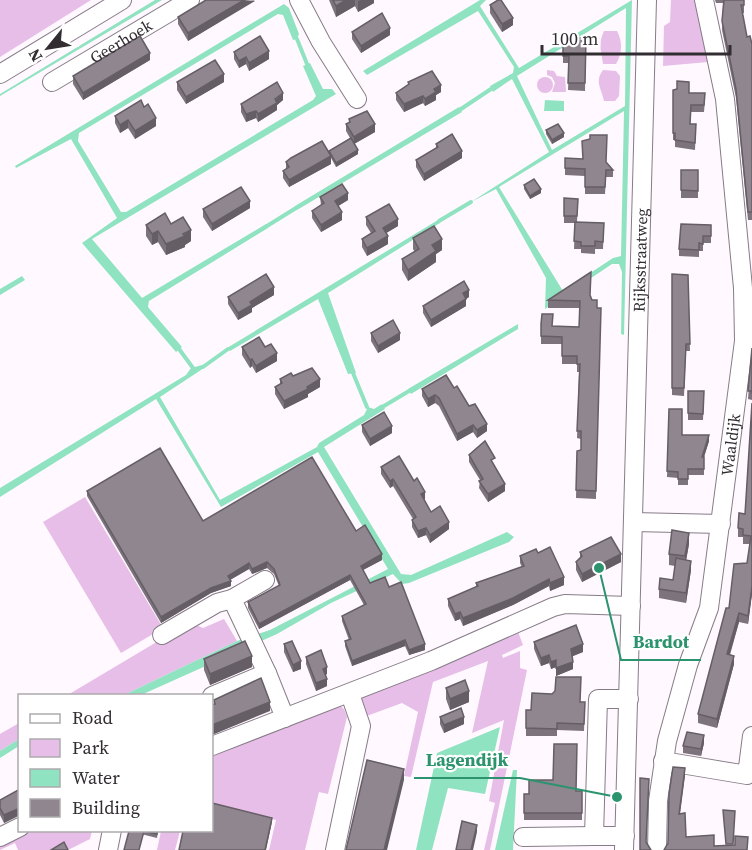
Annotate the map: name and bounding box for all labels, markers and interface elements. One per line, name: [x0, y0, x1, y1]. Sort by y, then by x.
street label: Geerhoek: [85, 14, 156, 68]
north arrow: [18, 18, 78, 78]
scale bar: [542, 18, 730, 56]
text: 100 m: [551, 26, 598, 51]
text: N: [22, 45, 47, 66]
street label: Rijksstraatweg: [628, 208, 652, 312]
street label: Waaldijk: [715, 412, 745, 477]
callout: Bardot: [621, 624, 701, 660]
text: Bardot: [633, 629, 690, 654]
legend: [18, 694, 213, 832]
text: Road: [72, 705, 113, 730]
text: Park: [72, 735, 109, 760]
callout: Lagendijk: [414, 742, 520, 778]
text: Lagendijk: [426, 747, 508, 772]
text: Water: [72, 765, 120, 790]
text: Building: [72, 795, 140, 820]

